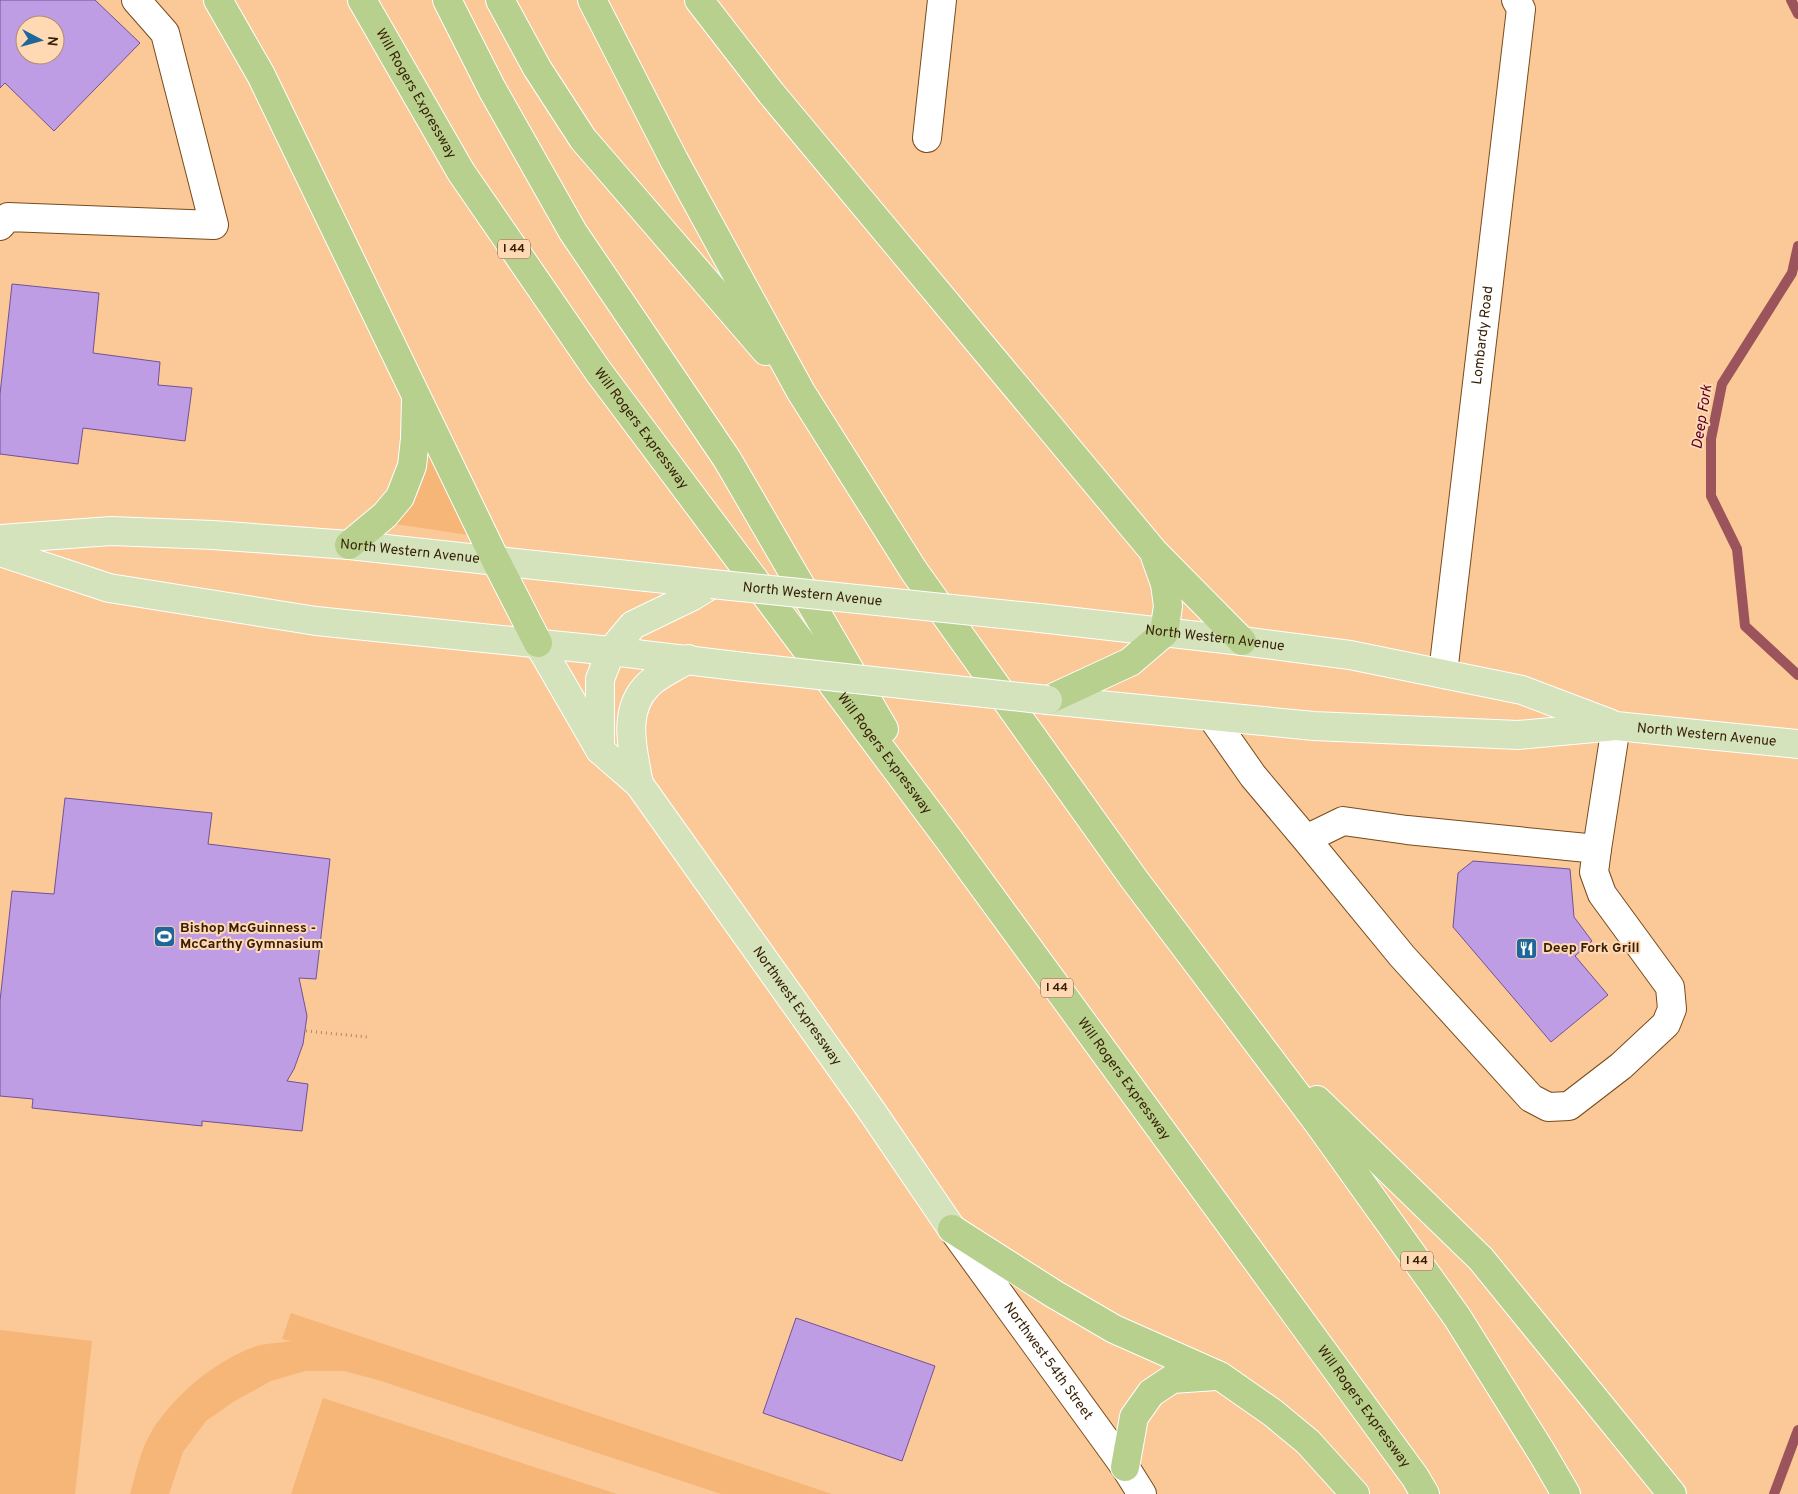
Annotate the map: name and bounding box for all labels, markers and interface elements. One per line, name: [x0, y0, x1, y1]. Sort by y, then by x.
north arrow: [15, 15, 65, 65]
street label: Will Rogers Expressway: [372, 25, 460, 162]
text: N: [42, 35, 60, 47]
road number: I 44: [498, 240, 530, 258]
street label: Lombardy Road: [1468, 285, 1497, 386]
street label: Will Rogers Expressway: [590, 364, 692, 493]
water label: Deep Fork: [1689, 383, 1718, 451]
street label: North Western Avenue: [340, 536, 481, 567]
street label: North Western Avenue: [742, 579, 883, 610]
street label: North Western Avenue: [1144, 622, 1286, 655]
street label: Will Rogers Expressway: [834, 689, 935, 818]
street label: North Western Avenue: [1636, 720, 1777, 750]
place label: Bishop McGuinness - McCarthy Gymnasium: [180, 920, 323, 953]
sports icon: Bishop McGuinness - McCarthy Gymnasium: [152, 924, 176, 948]
restaurant icon: Deep Fork Grill: [1515, 936, 1539, 960]
place label: Deep Fork Grill: [1543, 940, 1640, 957]
street label: Northwest Expressway: [749, 943, 845, 1069]
road number: I 44: [1041, 978, 1073, 998]
street label: Will Rogers Expressway: [1074, 1014, 1174, 1143]
road number: I 44: [1401, 1252, 1433, 1270]
street label: Northwest 54th Street: [1000, 1299, 1096, 1423]
street label: Will Rogers Expressway: [1313, 1342, 1414, 1471]

